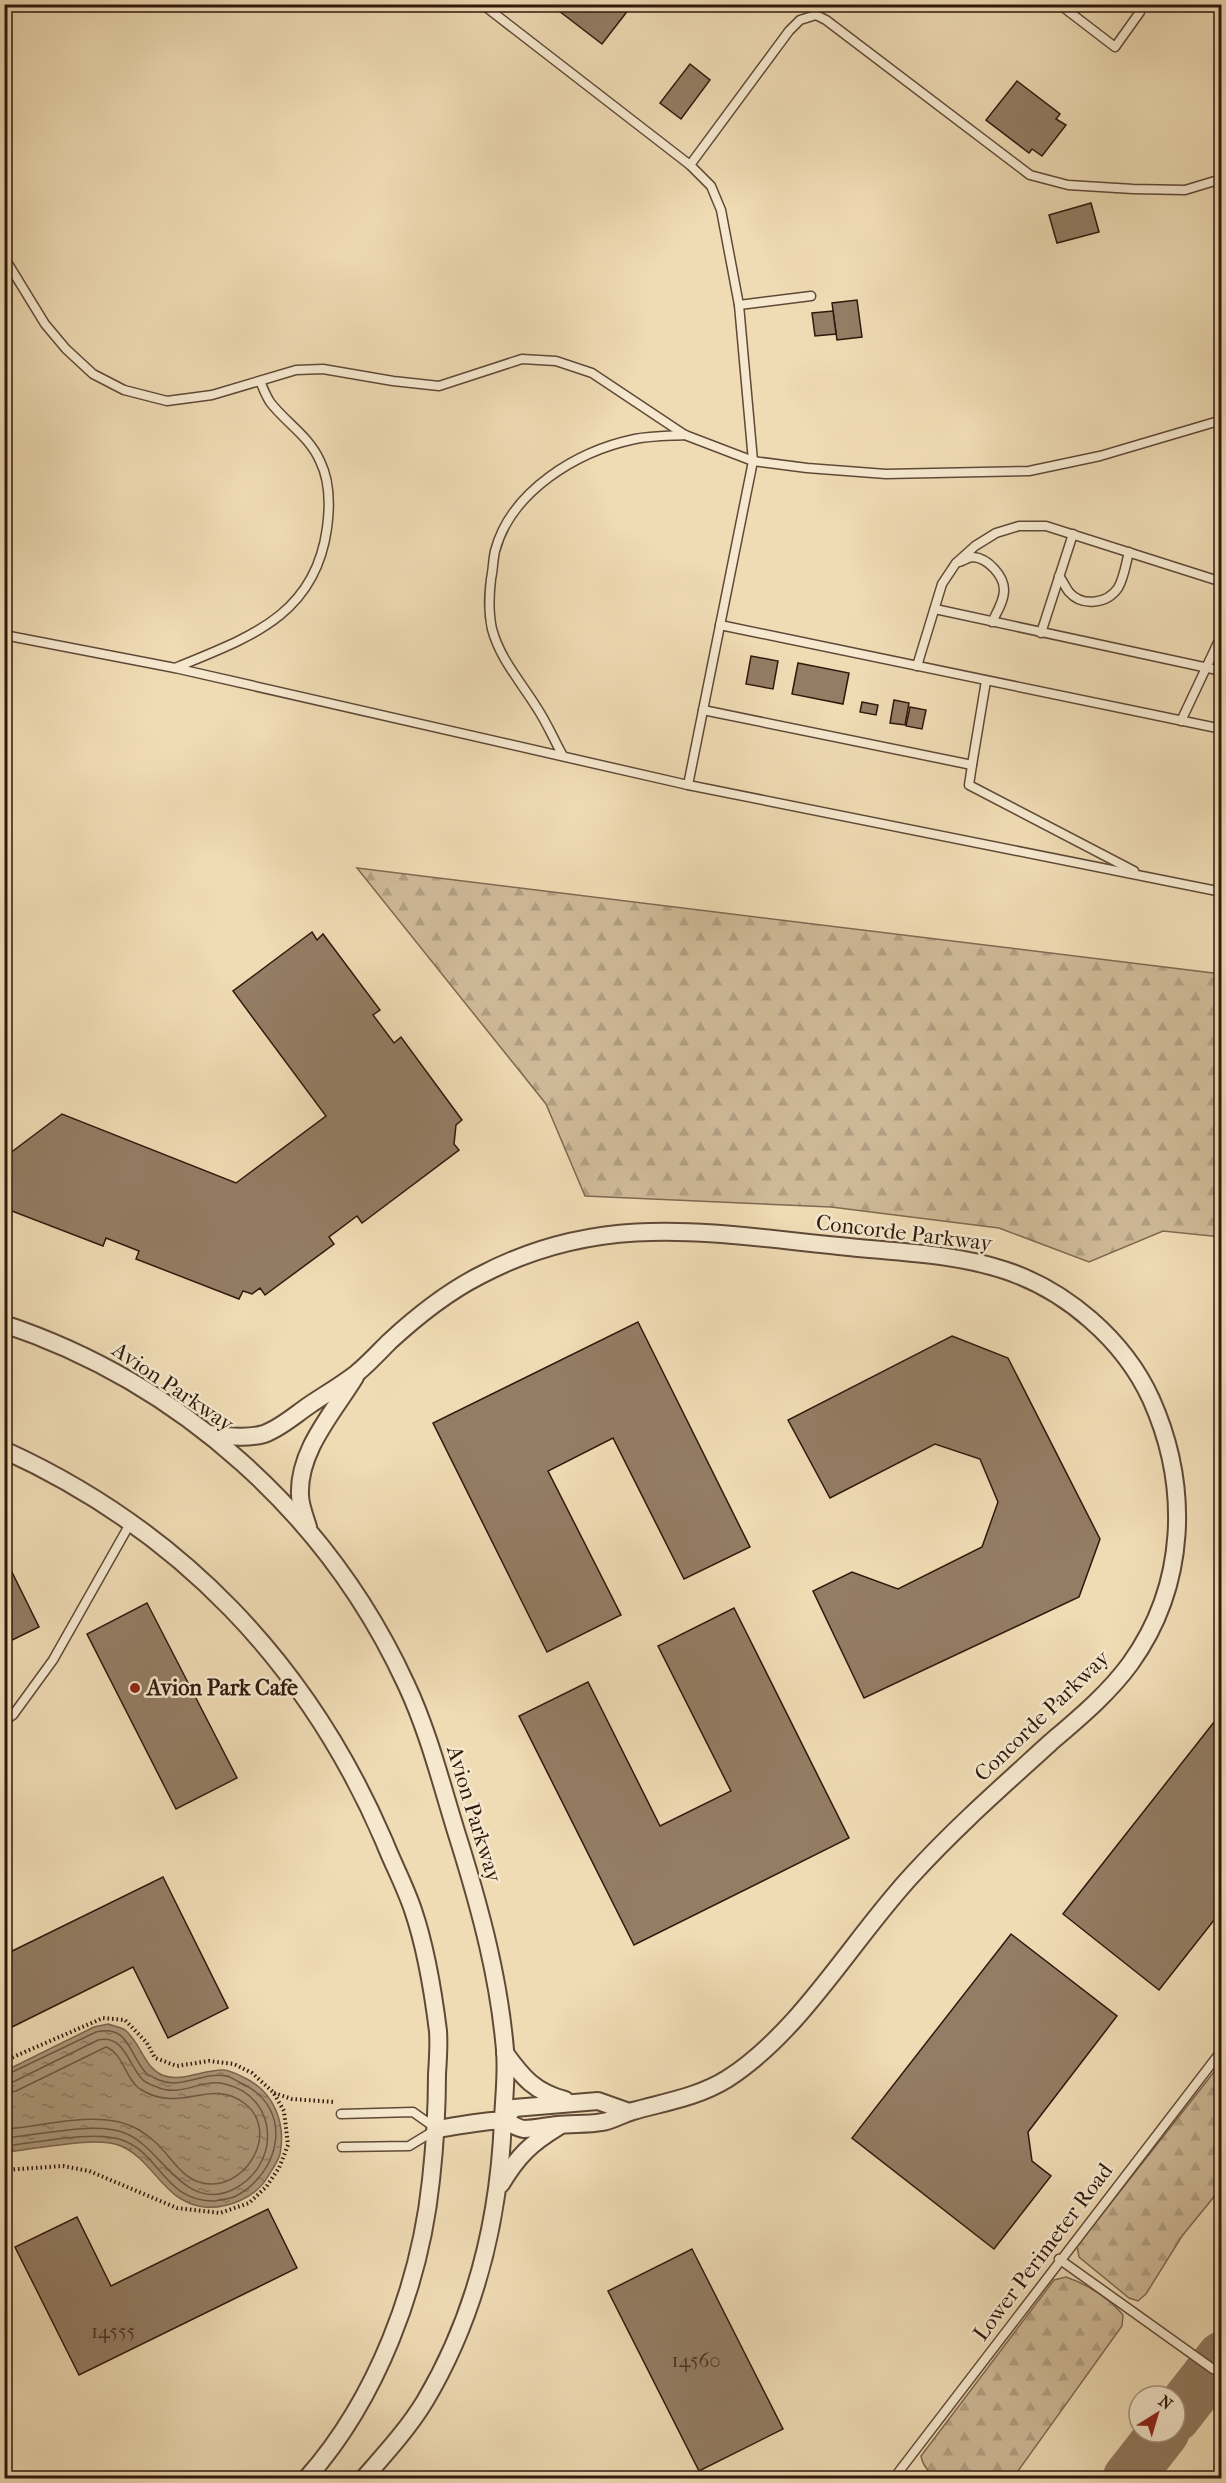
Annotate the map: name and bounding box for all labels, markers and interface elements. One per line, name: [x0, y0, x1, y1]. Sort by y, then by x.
street label: Concorde Parkway: [814, 1209, 995, 1257]
street label: Avion Parkway: [106, 1336, 240, 1438]
street label: Concorde Parkway: [969, 1644, 1116, 1787]
place label: Avion Park Cafe: [145, 1675, 298, 1701]
marker: Avion Park Cafe: [128, 1681, 142, 1695]
street label: Avion Parkway: [441, 1742, 507, 1886]
street label: Lower Perimeter Road: [968, 2157, 1119, 2346]
house number: 14555: [91, 2320, 135, 2343]
house number: 14560: [672, 2349, 720, 2372]
north arrow: [1127, 2384, 1187, 2444]
text: N: [1155, 2391, 1177, 2414]

